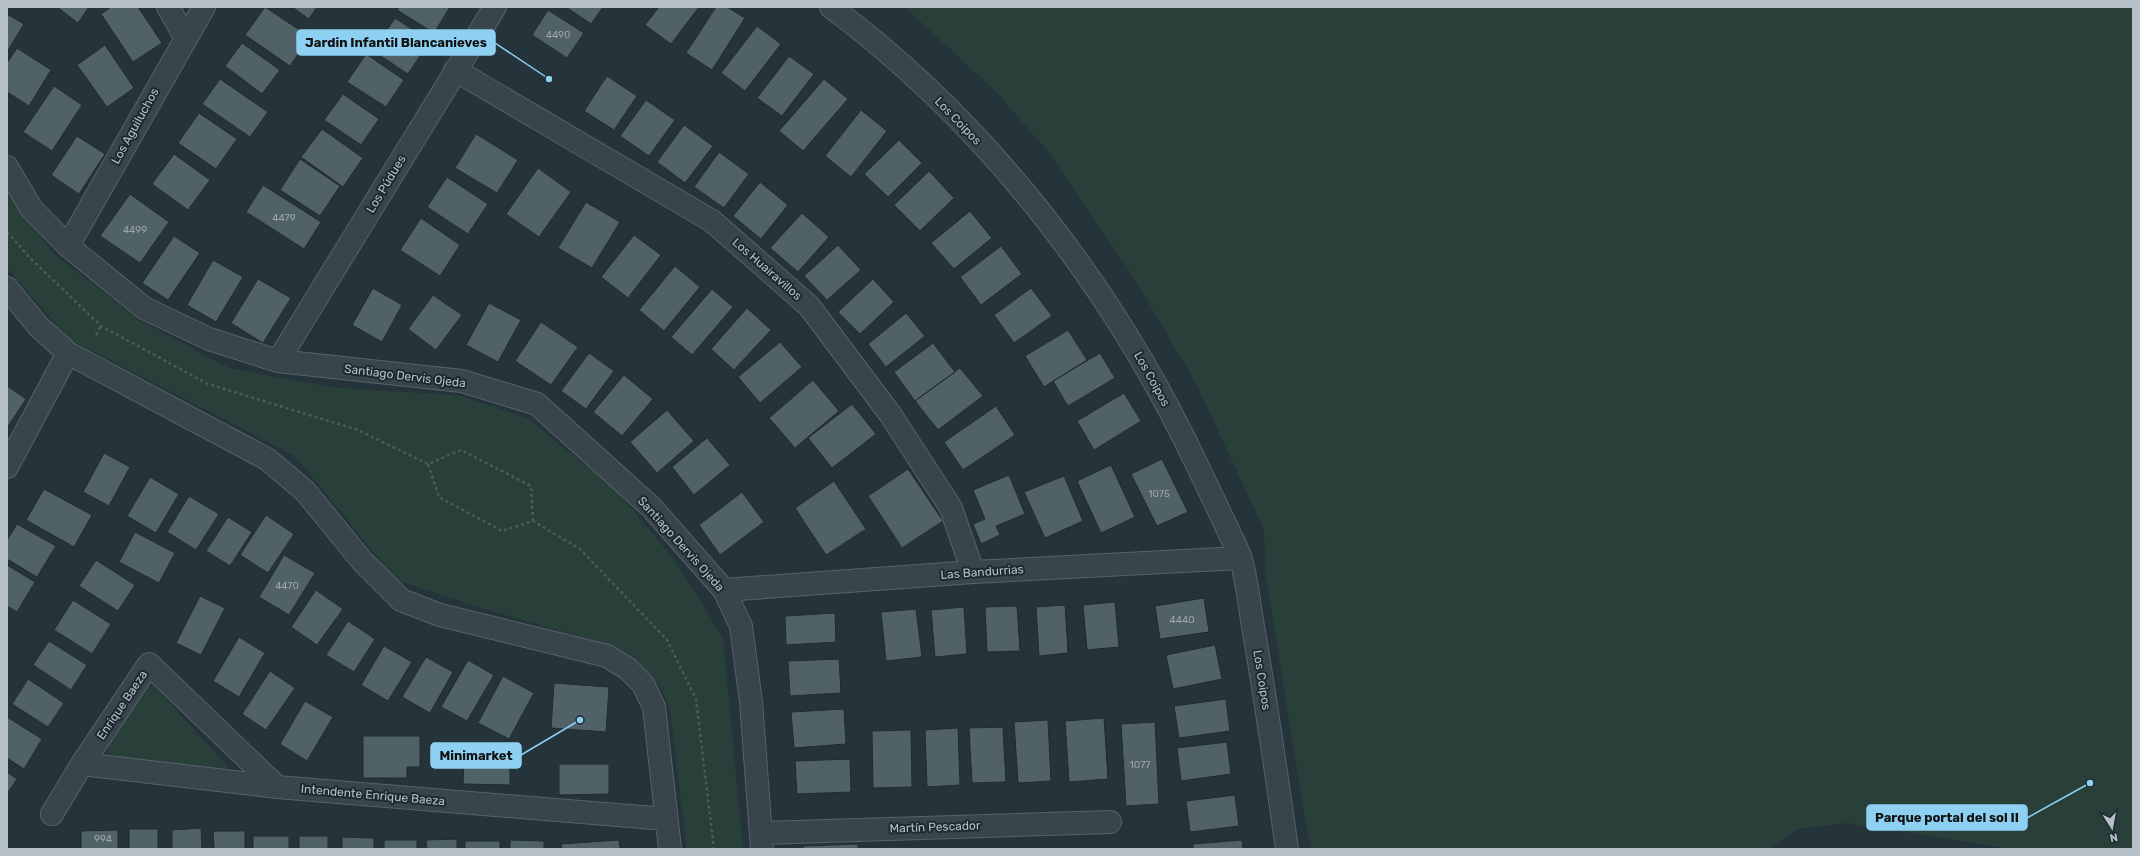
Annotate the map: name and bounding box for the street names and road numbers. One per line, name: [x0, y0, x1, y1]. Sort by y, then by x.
street label: Los Aguiluchos: [108, 86, 162, 166]
street label: Los Coipos: [932, 94, 984, 148]
street label: Los Púdues: [363, 153, 409, 215]
street label: Los Huairavillos: [729, 235, 805, 303]
street label: Los Coipos: [1131, 349, 1173, 409]
street label: Santiago Dervis Ojeda: [343, 362, 467, 390]
street label: Santiago Dervis Ojeda: [635, 494, 727, 594]
street label: Las Bandurrias: [940, 562, 1024, 582]
street label: Los Coipos: [1250, 649, 1274, 711]
street label: Enrique Baeza: [94, 668, 150, 742]
street label: Intendente Enrique Baeza: [300, 782, 446, 808]
street label: Martín Pescador: [889, 818, 981, 836]

